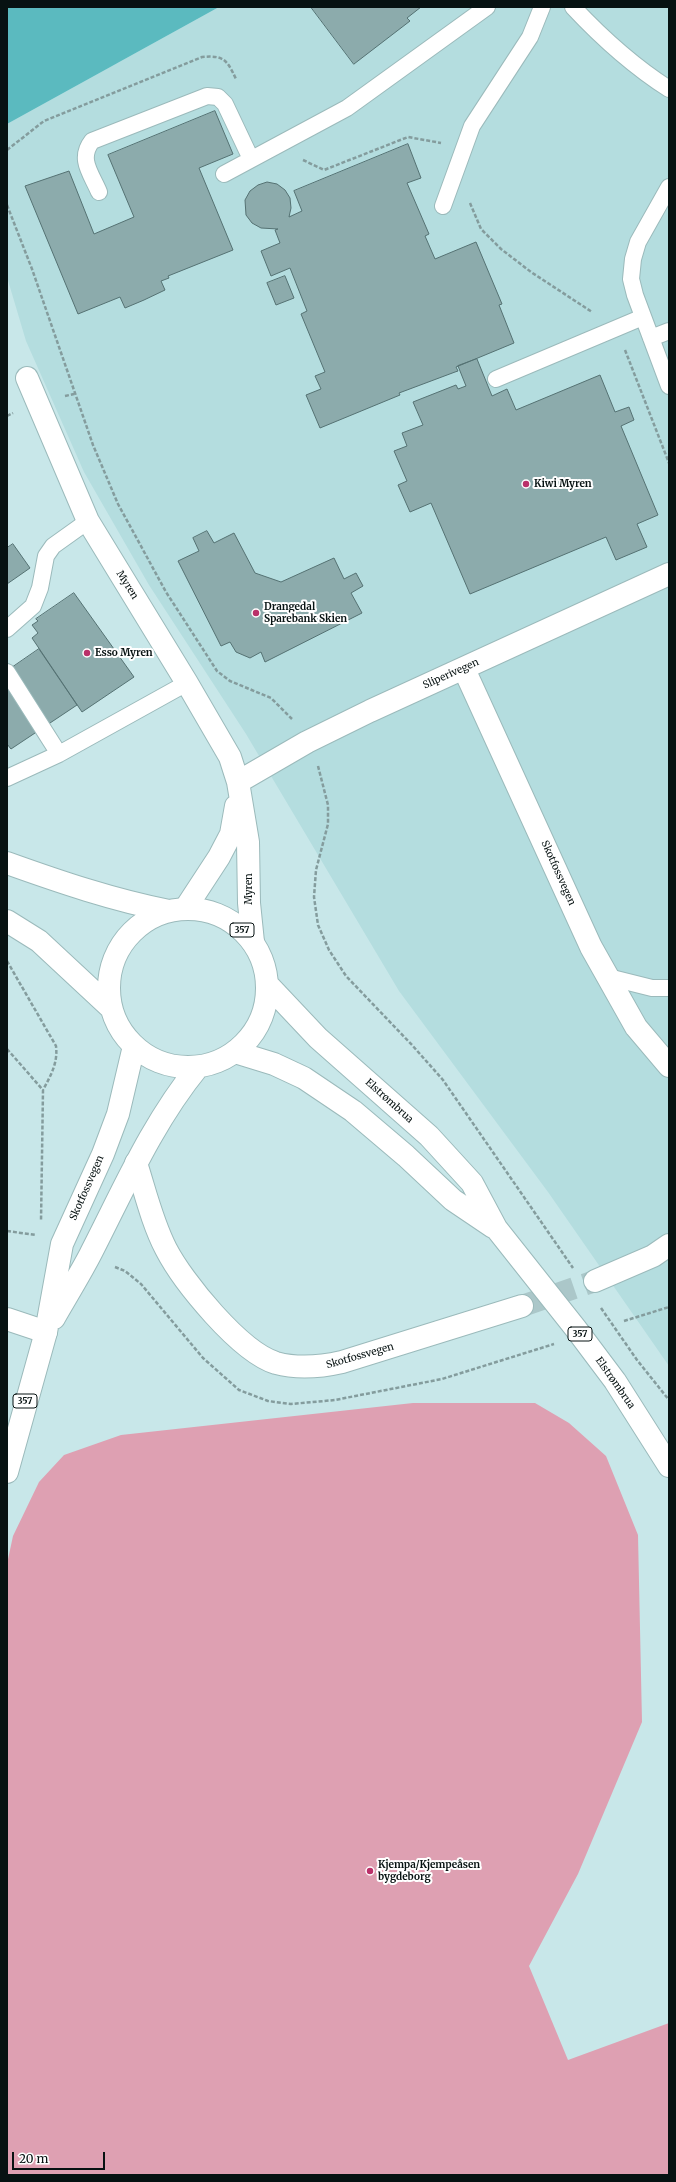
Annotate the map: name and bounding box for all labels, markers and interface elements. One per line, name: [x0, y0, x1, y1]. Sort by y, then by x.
place label: Kiwi Myren: [534, 478, 592, 490]
marker: Kiwi Myren: [521, 479, 531, 489]
street label: Myren: [114, 569, 140, 601]
place label: Drangedal Sparebank Skien: [264, 601, 347, 624]
marker: Drangedal Sparebank Skien: [251, 608, 261, 618]
place label: Esso Myren: [95, 647, 153, 659]
marker: Esso Myren: [82, 648, 92, 658]
street label: Sliperivegen: [421, 656, 481, 692]
street label: Skotfossvegen: [538, 839, 578, 907]
street label: Myren: [243, 873, 255, 905]
road number: 357: [230, 923, 254, 937]
street label: Elstrømbrua: [363, 1076, 415, 1126]
street label: Skotfossvegen: [67, 1154, 107, 1222]
road number: 357: [568, 1327, 592, 1341]
street label: Skotfossvegen: [325, 1341, 395, 1371]
street label: Elstrømbrua: [593, 1355, 637, 1411]
road number: 357: [13, 1394, 37, 1408]
place label: Kjempa/Kjempeåsen bygdeborg: [378, 1859, 480, 1882]
marker: Kjempa/Kjempeåsen bygdeborg: [365, 1866, 375, 1876]
scale bar: [14, 2144, 107, 2170]
text: 20 m: [19, 2151, 48, 2166]

